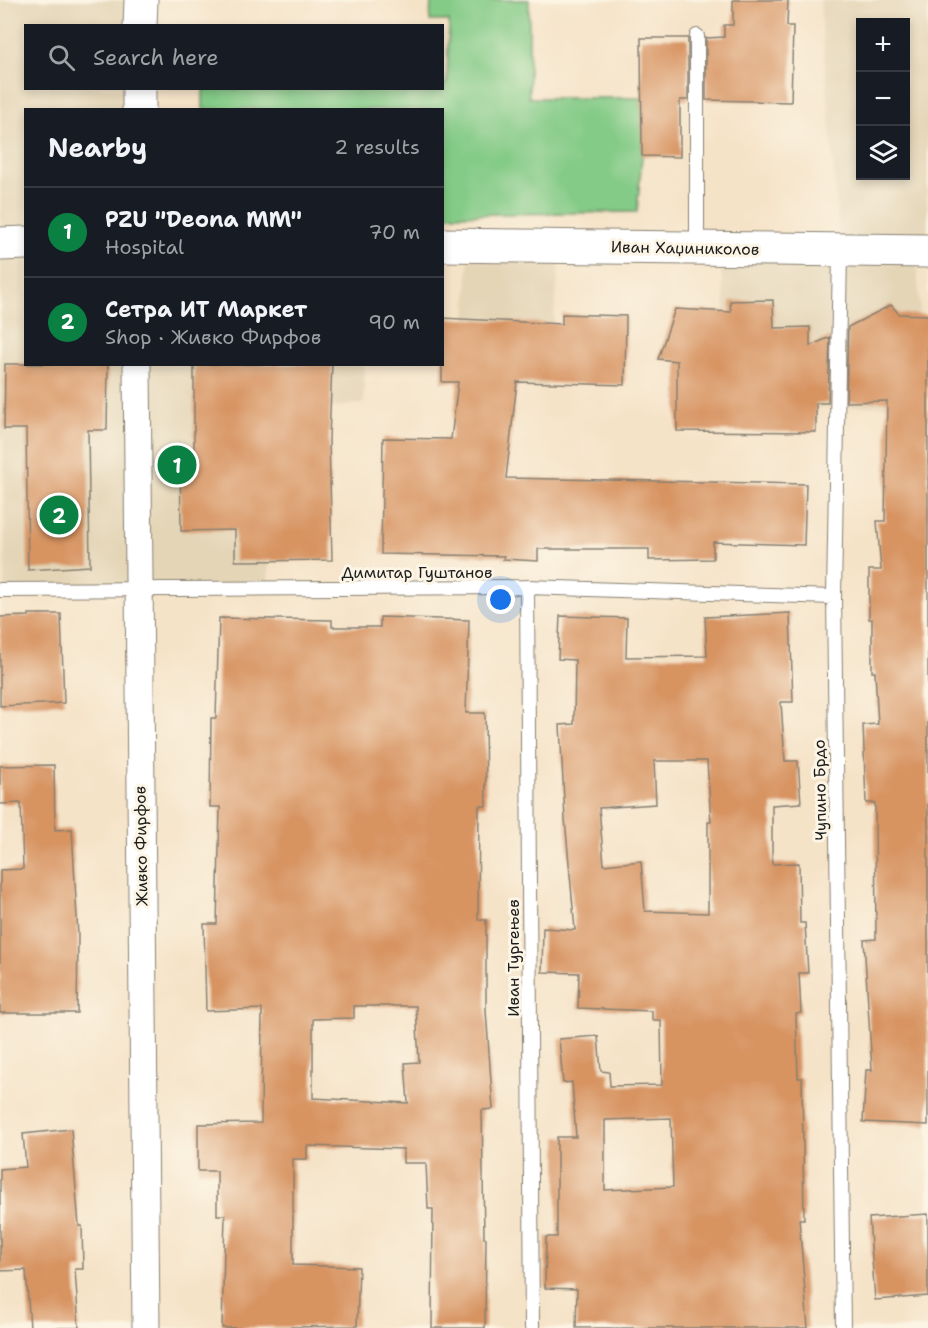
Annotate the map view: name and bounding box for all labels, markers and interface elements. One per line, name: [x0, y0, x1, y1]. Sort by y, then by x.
map controls: [856, 18, 910, 180]
button: +: [856, 18, 910, 72]
search box: [24, 24, 444, 90]
icon: search: [45, 41, 78, 74]
text: Search here: [93, 43, 219, 72]
button: −: [856, 72, 910, 126]
button: layers: [856, 126, 910, 180]
text: Nearby: [48, 130, 147, 165]
text: 2 results: [334, 134, 420, 160]
text: PZU "Deona MM": [105, 205, 302, 234]
text: 1: [63, 219, 72, 245]
text: 70 m: [368, 219, 420, 245]
text: Hospital: [105, 234, 184, 260]
street label: Иван Хаџиниколов: [611, 236, 759, 260]
text: Сетра ИТ Маркет: [105, 295, 307, 324]
text: 2: [61, 309, 75, 335]
text: 90 m: [368, 309, 420, 335]
text: Shop · Живко Фирфов: [105, 324, 321, 350]
pin: 1: [158, 442, 196, 488]
pin: 2: [40, 492, 78, 538]
street label: Димитар Гуштанов: [342, 562, 493, 583]
your location: [486, 585, 515, 614]
street label: Чупино Брдо: [809, 739, 831, 841]
street label: Живко Фирфов: [129, 786, 153, 906]
street label: Иван Тургењев: [503, 899, 524, 1017]

